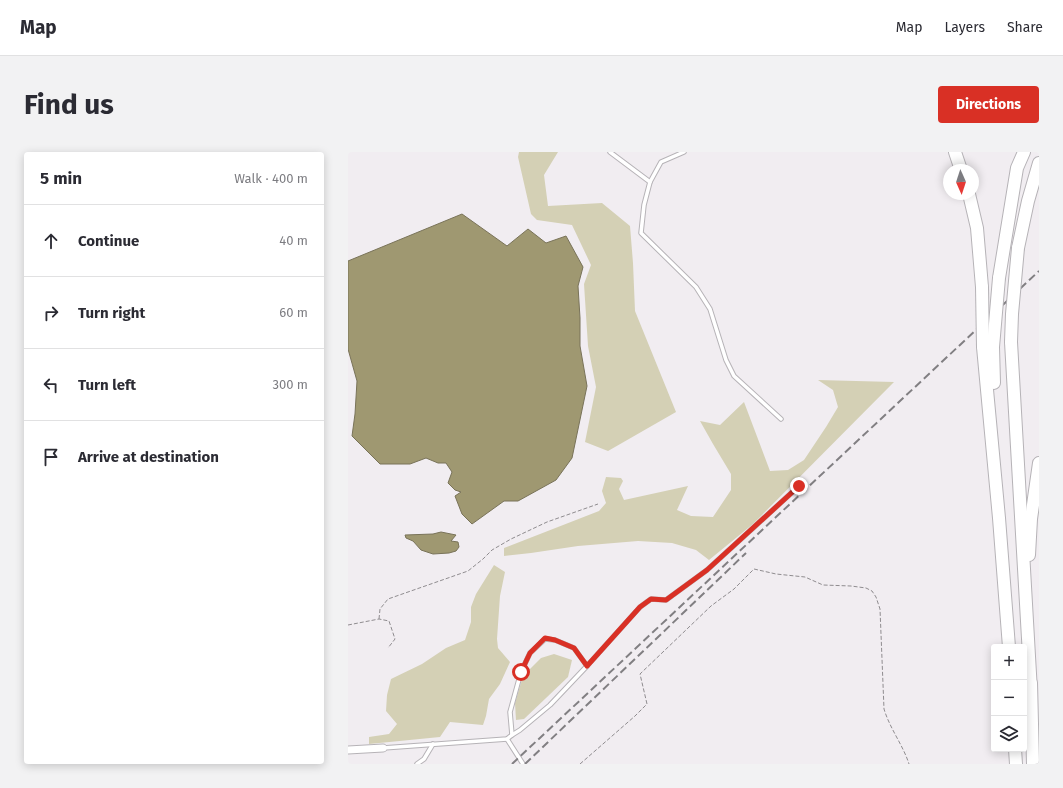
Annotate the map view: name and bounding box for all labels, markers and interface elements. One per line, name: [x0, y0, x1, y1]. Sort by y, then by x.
text: Map: [20, 16, 57, 39]
text: Map: [896, 19, 922, 36]
text: Layers: [944, 19, 985, 36]
text: Share: [1007, 19, 1043, 36]
button: Directions: [938, 86, 1039, 123]
text: Find us: [24, 88, 114, 121]
north arrow: [943, 164, 979, 200]
text: 5 min: [40, 168, 82, 189]
text: Walk · 400 m: [234, 171, 308, 186]
icon: ahead: [40, 230, 62, 252]
text: Continue: [78, 232, 139, 250]
text: 40 m: [279, 233, 308, 248]
icon: right: [40, 302, 62, 324]
text: Turn right: [78, 304, 145, 322]
text: 60 m: [279, 305, 308, 320]
icon: left: [40, 374, 62, 396]
text: Turn left: [78, 376, 136, 394]
text: 300 m: [272, 377, 308, 392]
icon: arrive: [40, 446, 62, 468]
text: Arrive at destination: [78, 448, 219, 466]
route end: [790, 477, 808, 495]
map controls: [991, 644, 1027, 752]
button: +: [991, 644, 1027, 680]
route start: [512, 663, 530, 681]
button: −: [991, 680, 1027, 716]
button: layers: [991, 716, 1027, 752]

